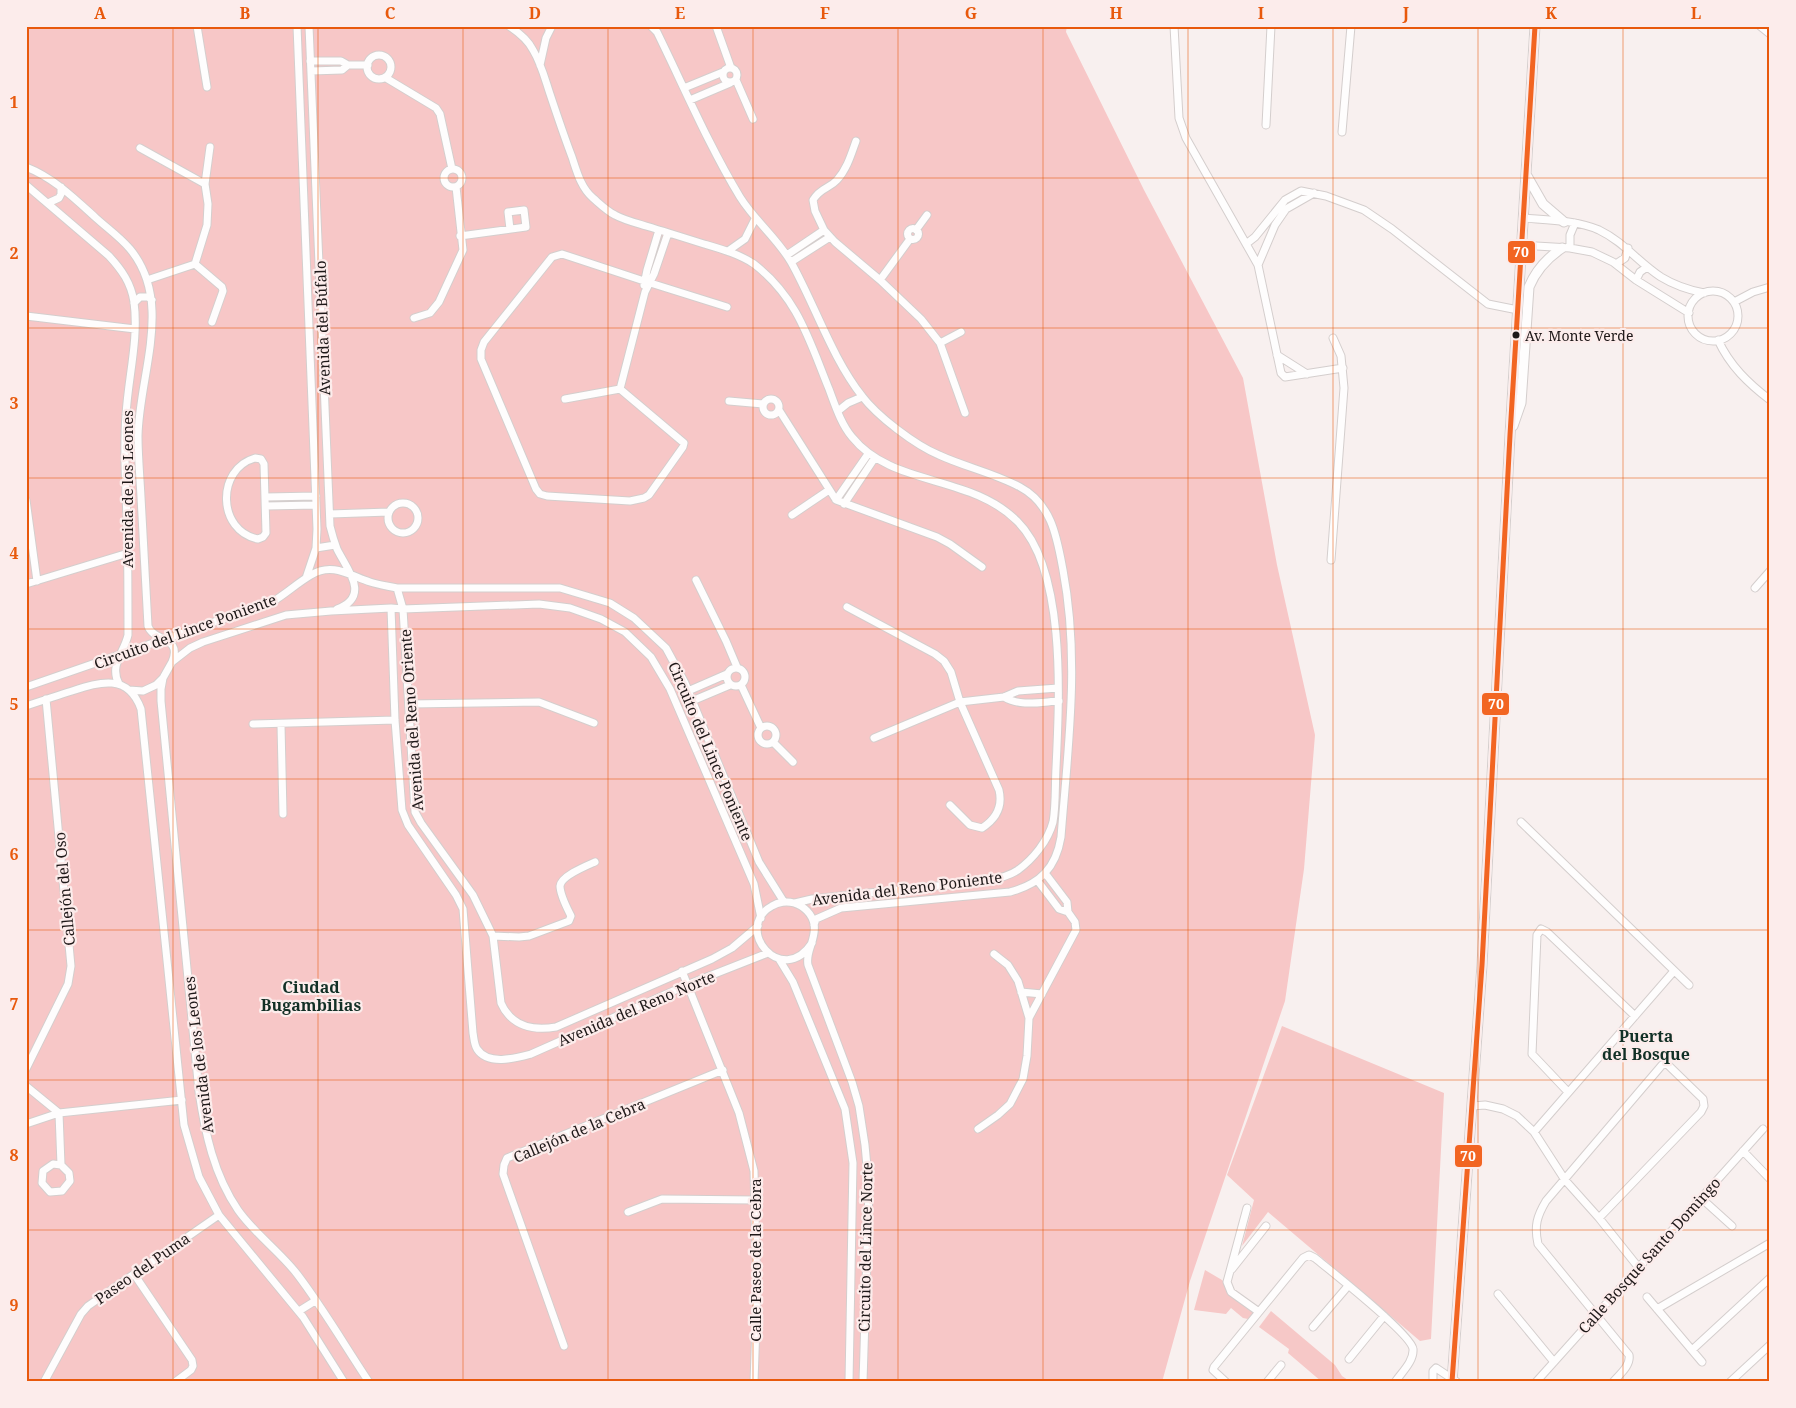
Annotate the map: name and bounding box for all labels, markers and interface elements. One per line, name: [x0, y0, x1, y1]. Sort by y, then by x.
text: A: [94, 2, 107, 24]
text: B: [240, 2, 251, 24]
text: C: [385, 2, 396, 24]
text: D: [529, 2, 541, 24]
text: E: [675, 2, 685, 24]
text: F: [820, 2, 830, 24]
text: G: [965, 2, 977, 24]
text: H: [1109, 2, 1123, 24]
text: I: [1258, 2, 1264, 24]
text: J: [1402, 2, 1410, 24]
text: K: [1545, 2, 1557, 24]
text: L: [1691, 2, 1701, 24]
text: 1: [9, 91, 19, 113]
line badge: 70: [1507, 240, 1536, 264]
text: 2: [9, 242, 19, 264]
text: 70: [1513, 242, 1529, 261]
street label: Avenida del Búfalo: [310, 260, 334, 396]
place label: Av. Monte Verde: [1525, 326, 1633, 345]
marker: Av. Monte Verde: [1511, 330, 1521, 340]
text: 3: [9, 392, 19, 414]
street label: Avenida de los Leones: [117, 410, 137, 568]
text: 4: [9, 542, 19, 564]
street label: Circuito del Lince Poniente: [91, 589, 279, 673]
street label: Avenida del Reno Oriente: [395, 628, 427, 812]
street label: Circuito del Lince Poniente: [664, 658, 758, 844]
line badge: 70: [1481, 692, 1510, 716]
text: 5: [9, 693, 19, 715]
text: 70: [1488, 694, 1504, 713]
street label: Callejón del Oso: [49, 831, 79, 947]
text: 6: [9, 843, 19, 865]
street label: Avenida del Reno Poniente: [811, 866, 1003, 910]
street label: Avenida del Reno Norte: [554, 966, 718, 1050]
street label: Avenida de los Leones: [178, 975, 218, 1135]
district label: Ciudad Bugambilias: [261, 976, 361, 1016]
text: 7: [9, 993, 19, 1015]
district label: Puerta del Bosque: [1602, 1025, 1690, 1065]
street label: Callejón de la Cebra: [510, 1093, 648, 1167]
text: 8: [9, 1144, 19, 1166]
line badge: 70: [1454, 1144, 1483, 1168]
text: 70: [1460, 1146, 1476, 1165]
street label: Circuito del Lince Norte: [854, 1162, 876, 1332]
street label: Calle Bosque Santo Domingo: [1573, 1173, 1725, 1337]
street label: Calle Paseo de la Cebra: [745, 1178, 765, 1342]
street label: Paseo del Puma: [90, 1228, 194, 1308]
text: 9: [9, 1294, 19, 1316]

